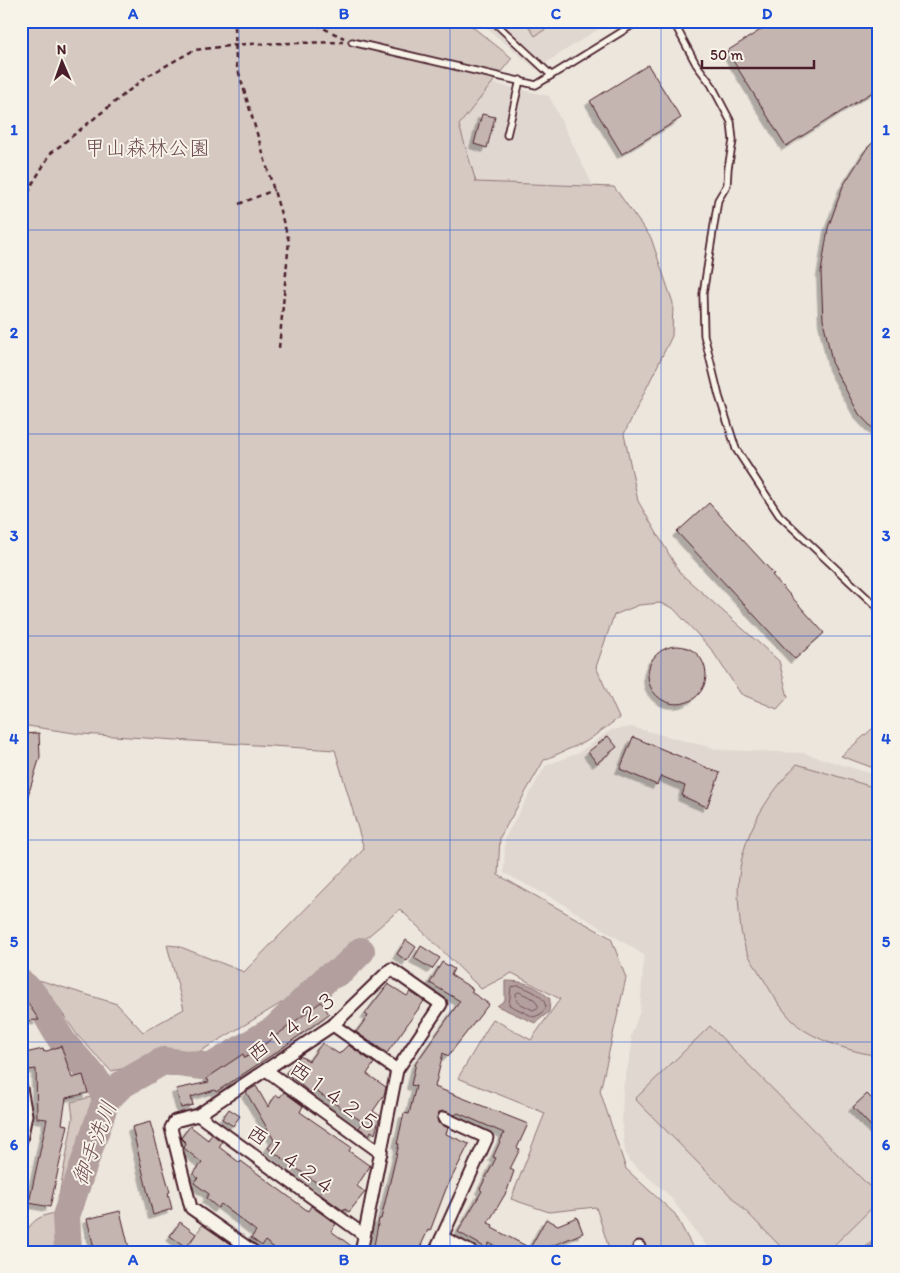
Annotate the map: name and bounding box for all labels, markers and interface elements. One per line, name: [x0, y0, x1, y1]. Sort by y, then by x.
text: A: [127, 4, 139, 23]
text: B: [339, 4, 350, 23]
text: C: [551, 4, 562, 23]
text: D: [762, 4, 773, 23]
north arrow: [38, 38, 88, 88]
scale bar: [702, 38, 815, 70]
text: N: [57, 41, 67, 58]
text: 50 m: [710, 46, 743, 64]
text: 1: [10, 120, 18, 139]
text: 1: [882, 120, 890, 139]
park label: 甲山森林公園: [84, 135, 210, 160]
text: 2: [10, 323, 19, 342]
text: 2: [882, 323, 891, 342]
text: 3: [10, 526, 19, 545]
text: 3: [882, 526, 891, 545]
text: 4: [9, 729, 19, 748]
text: 4: [881, 729, 891, 748]
text: 5: [10, 932, 19, 951]
text: 5: [882, 932, 891, 951]
street label: 西１４２３: [242, 985, 342, 1067]
street label: 西１４２５: [285, 1055, 385, 1137]
water label: 御手洗川: [66, 1097, 122, 1189]
street label: 西１４２４: [242, 1119, 342, 1201]
text: 6: [10, 1135, 19, 1154]
text: 6: [882, 1135, 891, 1154]
text: A: [127, 1250, 139, 1269]
text: B: [339, 1250, 350, 1269]
text: C: [551, 1250, 562, 1269]
text: D: [762, 1250, 773, 1269]

